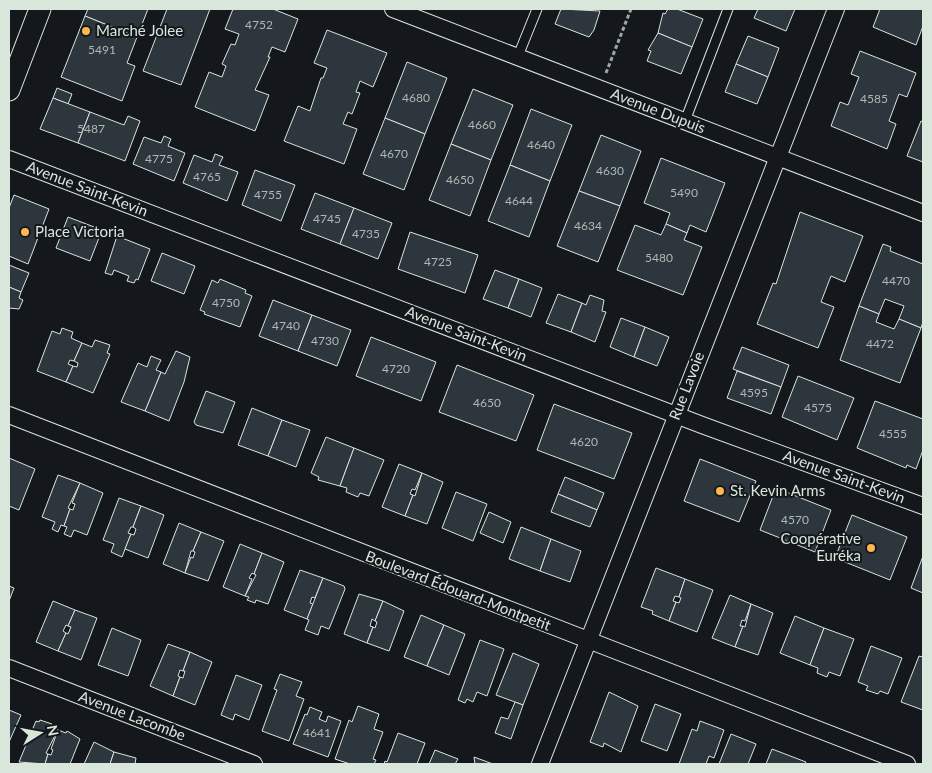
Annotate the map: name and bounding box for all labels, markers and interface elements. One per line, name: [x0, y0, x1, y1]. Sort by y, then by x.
house number: 4752: [245, 17, 273, 32]
place label: Marché Jolee: [96, 21, 183, 39]
marker: Marché Jolee: [80, 25, 92, 37]
house number: 5491: [88, 42, 116, 57]
street label: Avenue Dupuis: [608, 84, 708, 136]
house number: 4680: [402, 90, 430, 105]
house number: 4585: [860, 91, 888, 106]
house number: 4660: [468, 117, 496, 132]
house number: 5487: [77, 121, 105, 136]
house number: 4640: [527, 137, 555, 152]
house number: 4670: [380, 146, 408, 161]
house number: 4775: [145, 151, 173, 166]
street label: Avenue Saint-Kevin: [24, 157, 151, 220]
house number: 4630: [596, 163, 624, 178]
house number: 4765: [193, 169, 221, 184]
house number: 4650: [446, 172, 474, 187]
house number: 5490: [670, 185, 698, 200]
house number: 4755: [254, 187, 282, 202]
house number: 4644: [505, 193, 533, 208]
house number: 4745: [313, 211, 341, 226]
house number: 4634: [574, 218, 602, 233]
place label: Place Victoria: [35, 222, 124, 240]
marker: Place Victoria: [19, 226, 31, 238]
house number: 4735: [352, 226, 380, 241]
house number: 5480: [645, 250, 673, 265]
house number: 4725: [424, 254, 452, 269]
house number: 4470: [882, 273, 910, 288]
house number: 4750: [212, 295, 240, 310]
street label: Avenue Saint-Kevin: [403, 302, 530, 365]
house number: 4740: [272, 318, 300, 333]
house number: 4730: [311, 333, 339, 348]
house number: 4472: [866, 336, 894, 351]
street label: Rue Lavoie: [665, 349, 707, 422]
house number: 4720: [382, 361, 410, 376]
house number: 4595: [740, 385, 768, 400]
house number: 4650: [473, 395, 501, 410]
house number: 4575: [804, 400, 832, 415]
house number: 4555: [879, 426, 907, 441]
house number: 4620: [570, 434, 598, 449]
street label: Avenue Saint-Kevin: [781, 446, 908, 507]
place label: St. Kevin Arms: [730, 481, 825, 499]
marker: St. Kevin Arms: [714, 485, 726, 497]
house number: 4570: [781, 512, 809, 527]
place label: Coopérative Euréka: [780, 529, 861, 564]
marker: Coopérative Euréka: [865, 542, 877, 554]
street label: Boulevard Édouard-Montpetit: [363, 546, 554, 634]
street label: Avenue Lacombe: [76, 686, 188, 744]
north arrow: [15, 708, 65, 758]
text: N: [44, 724, 63, 737]
house number: 4641: [303, 725, 331, 740]

